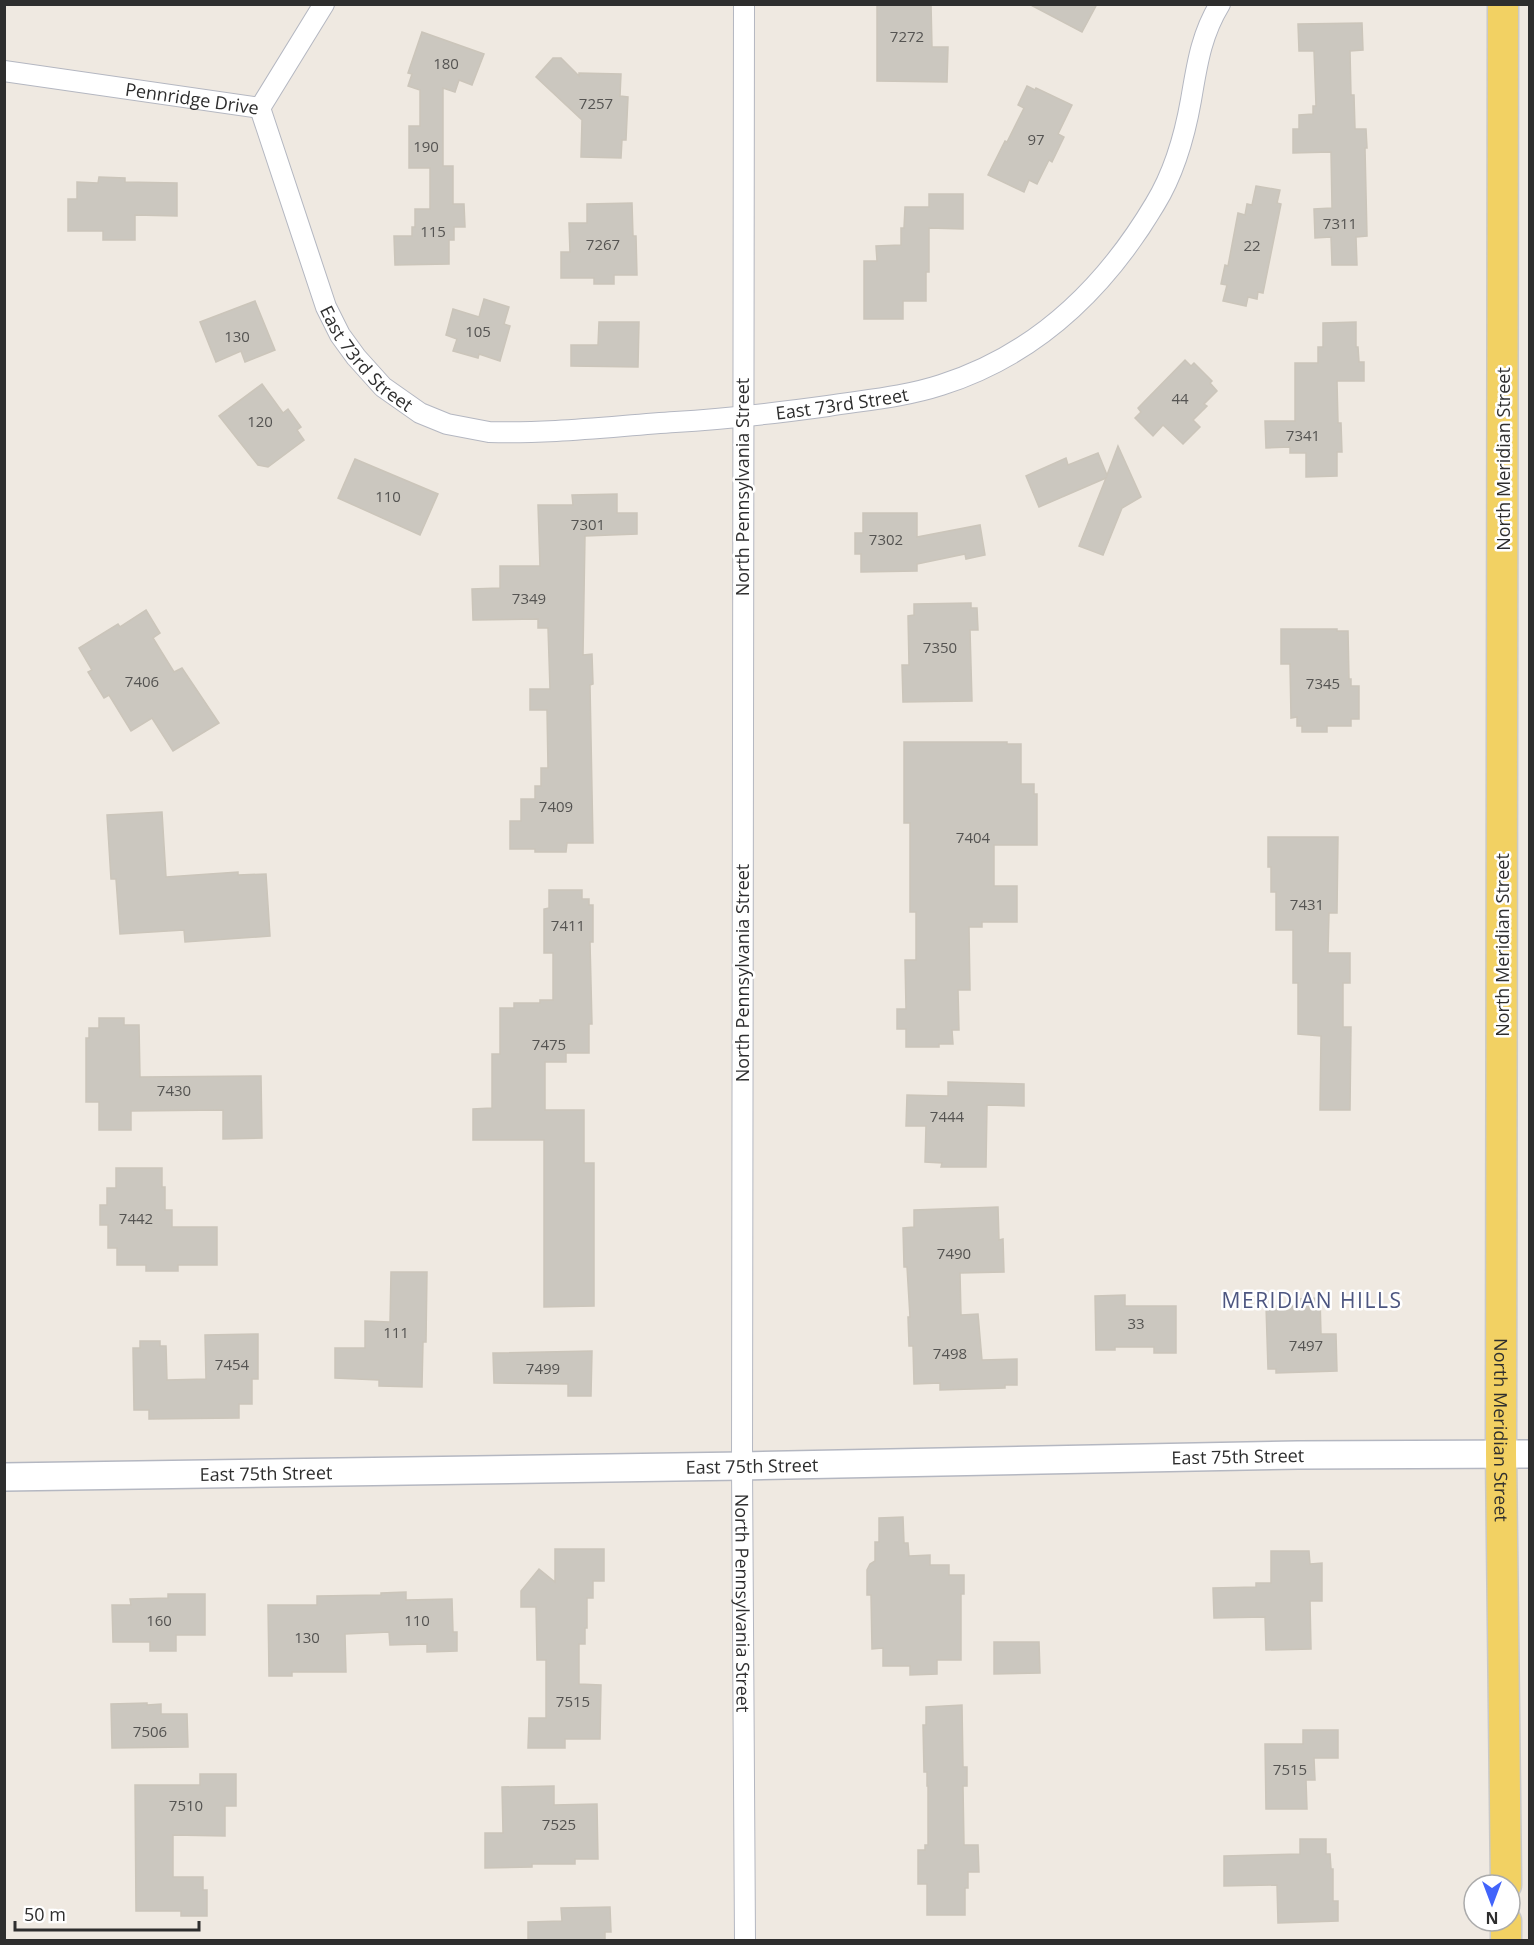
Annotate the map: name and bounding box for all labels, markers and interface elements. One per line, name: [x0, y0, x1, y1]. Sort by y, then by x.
house number: 7272: [890, 26, 924, 46]
house number: 180: [433, 53, 459, 73]
street label: Pennridge Drive: [124, 77, 260, 120]
house number: 7257: [579, 93, 613, 113]
house number: 97: [1027, 129, 1045, 149]
house number: 190: [413, 136, 439, 156]
house number: 7311: [1323, 213, 1357, 233]
house number: 115: [420, 221, 446, 241]
house number: 7267: [586, 234, 620, 254]
house number: 22: [1243, 235, 1261, 255]
street label: East 73rd Street: [315, 301, 418, 417]
house number: 105: [465, 321, 491, 341]
house number: 130: [224, 326, 250, 346]
street label: North Meridian Street: [1491, 367, 1515, 551]
street label: North Pennsylvania Street: [730, 378, 754, 596]
street label: East 73rd Street: [774, 382, 910, 425]
house number: 44: [1171, 388, 1189, 408]
house number: 120: [247, 411, 273, 431]
house number: 7341: [1286, 425, 1320, 445]
house number: 110: [375, 486, 401, 506]
house number: 7301: [571, 514, 605, 534]
house number: 7302: [869, 529, 903, 549]
house number: 7349: [512, 588, 546, 608]
house number: 7350: [923, 637, 957, 657]
house number: 7406: [125, 671, 159, 691]
house number: 7345: [1306, 673, 1340, 693]
house number: 7409: [539, 796, 573, 816]
house number: 7404: [956, 827, 991, 847]
street label: North Meridian Street: [1490, 853, 1514, 1037]
street label: North Pennsylvania Street: [730, 864, 754, 1082]
house number: 7431: [1290, 894, 1324, 914]
house number: 7411: [551, 915, 585, 935]
house number: 7475: [532, 1034, 566, 1054]
house number: 7430: [157, 1080, 191, 1100]
house number: 7444: [930, 1106, 965, 1126]
house number: 7442: [119, 1208, 153, 1228]
house number: 7490: [937, 1243, 971, 1263]
district label: MERIDIAN HILLS: [1222, 1286, 1402, 1314]
house number: 33: [1127, 1313, 1145, 1333]
house number: 111: [383, 1322, 409, 1342]
house number: 7497: [1289, 1335, 1323, 1355]
street label: North Meridian Street: [1489, 1338, 1514, 1522]
house number: 7498: [933, 1343, 967, 1363]
house number: 7454: [215, 1354, 250, 1374]
house number: 7499: [526, 1358, 560, 1378]
street label: East 75th Street: [1171, 1443, 1304, 1470]
street label: East 75th Street: [685, 1452, 819, 1479]
street label: East 75th Street: [199, 1460, 333, 1486]
street label: North Pennsylvania Street: [730, 1494, 756, 1712]
house number: 160: [146, 1610, 172, 1630]
house number: 110: [404, 1610, 430, 1630]
house number: 130: [294, 1627, 320, 1647]
house number: 7515: [556, 1691, 590, 1711]
house number: 7506: [133, 1721, 167, 1741]
house number: 7515: [1273, 1759, 1307, 1779]
house number: 7510: [169, 1795, 203, 1815]
house number: 7525: [542, 1814, 576, 1834]
north arrow: [1462, 1873, 1522, 1933]
scale bar: [15, 1894, 200, 1932]
text: 50 m: [24, 1902, 66, 1926]
text: N: [1485, 1907, 1499, 1929]

